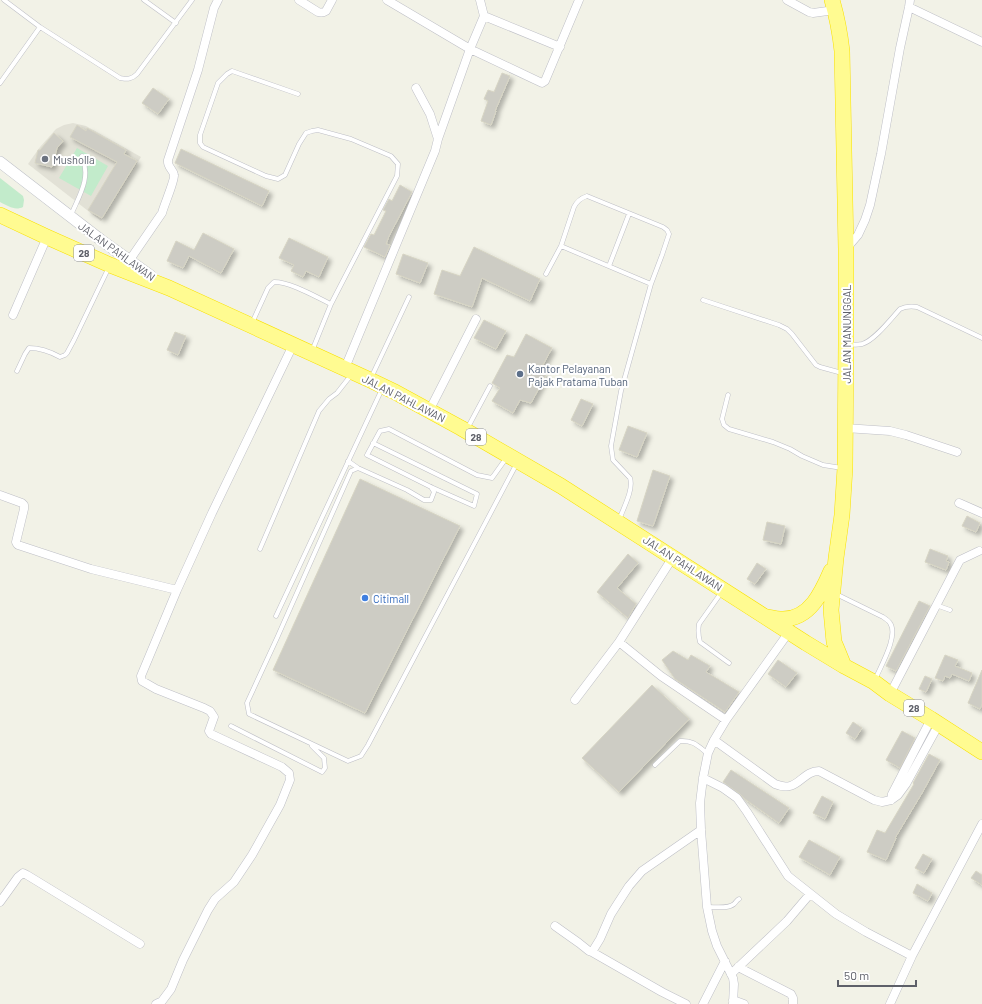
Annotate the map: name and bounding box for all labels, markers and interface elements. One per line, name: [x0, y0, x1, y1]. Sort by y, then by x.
place label: Musholla: [53, 153, 95, 166]
marker: Musholla: [40, 154, 50, 164]
street label: JALAN PAHLAWAN: [76, 219, 158, 283]
road number: 28: [74, 245, 94, 261]
street label: JALAN MANUNGGAL: [840, 285, 853, 383]
place label: Kantor Pelayanan Pajak Pratama Tuban: [528, 362, 628, 388]
marker: Kantor Pelayanan Pajak Pratama Tuban: [515, 369, 525, 379]
street label: JALAN PAHLAWAN: [360, 371, 448, 425]
road number: 28: [466, 429, 486, 445]
street label: JALAN PAHLAWAN: [641, 533, 725, 593]
place label: Citimall: [373, 592, 409, 605]
marker: Citimall: [360, 593, 370, 603]
road number: 28: [904, 700, 924, 716]
scale bar: [838, 962, 916, 988]
text: 50 m: [844, 968, 869, 982]

